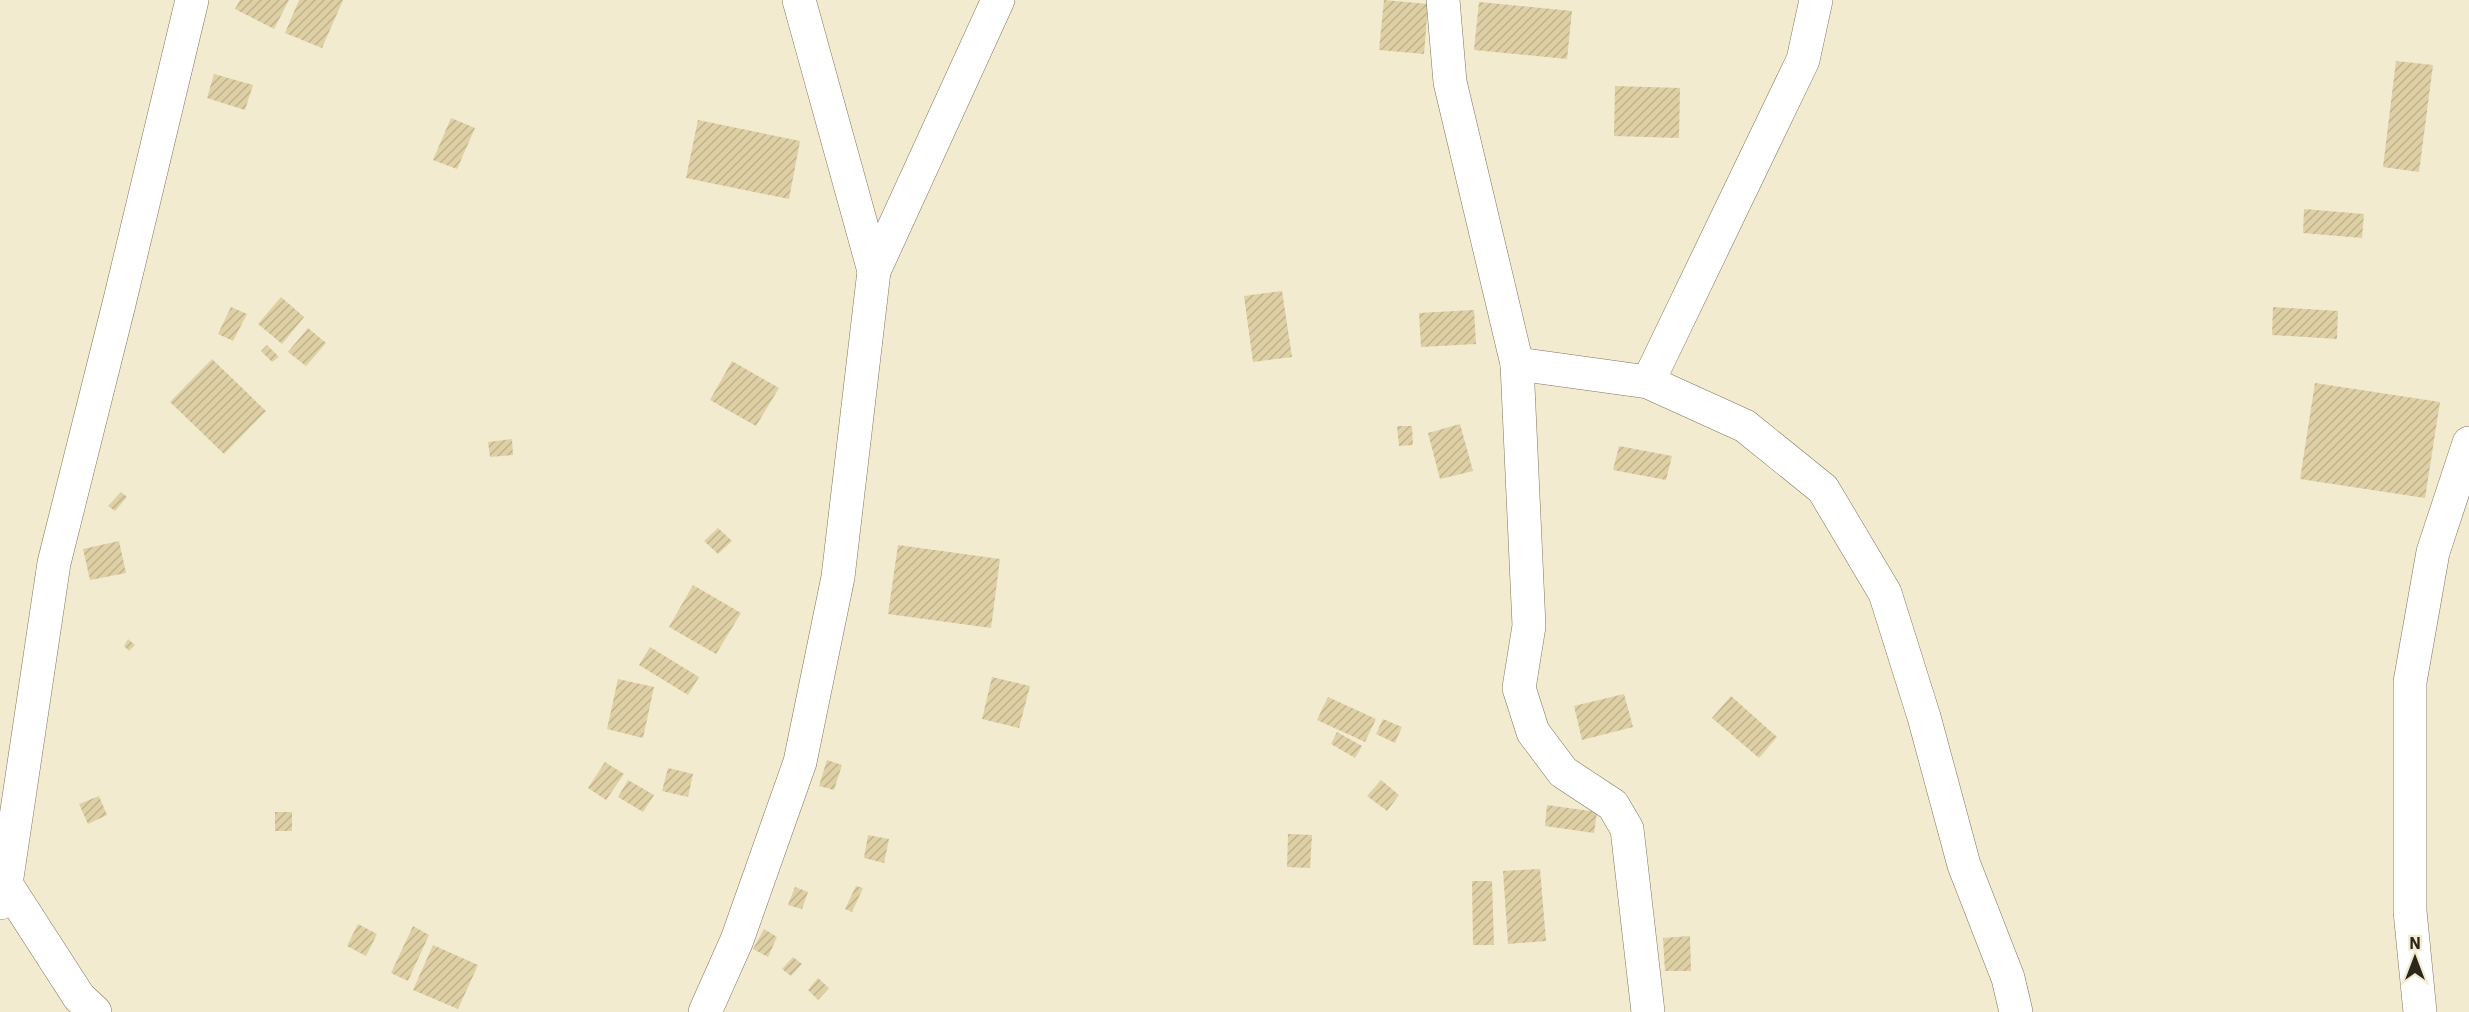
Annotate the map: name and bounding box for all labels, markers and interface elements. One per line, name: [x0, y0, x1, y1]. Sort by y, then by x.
north arrow: [2385, 928, 2445, 988]
text: N: [2409, 933, 2421, 953]

